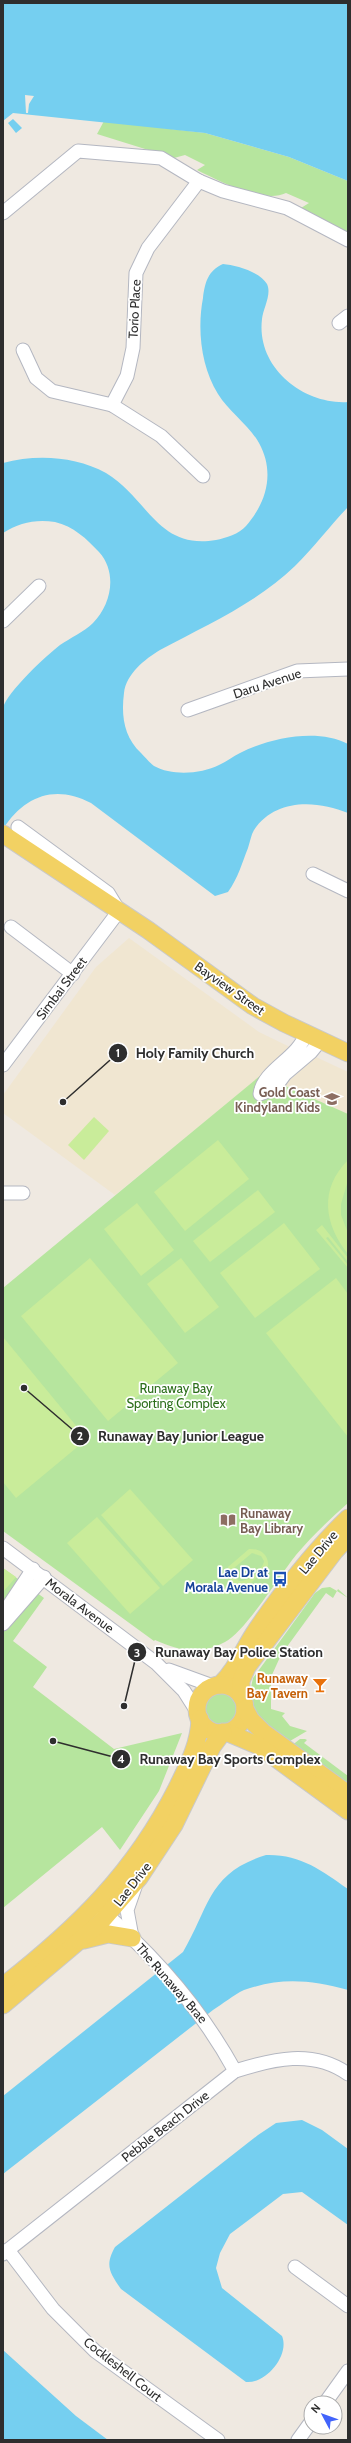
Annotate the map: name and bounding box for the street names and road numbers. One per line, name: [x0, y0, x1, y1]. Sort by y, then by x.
street label: Torio Place: [124, 279, 144, 339]
street label: Daru Avenue: [231, 664, 303, 702]
street label: Simbai Street: [32, 953, 90, 1022]
street label: Bayview Street: [192, 958, 269, 1018]
street label: Lae Drive: [295, 1527, 341, 1577]
street label: Morala Avenue: [43, 1574, 118, 1636]
street label: Lae Drive: [110, 1859, 154, 1909]
street label: The Runaway Brae: [133, 1940, 211, 2027]
street label: Pebble Beach Drive: [118, 2087, 212, 2165]
street label: Cockleshell Court: [81, 2334, 166, 2405]

